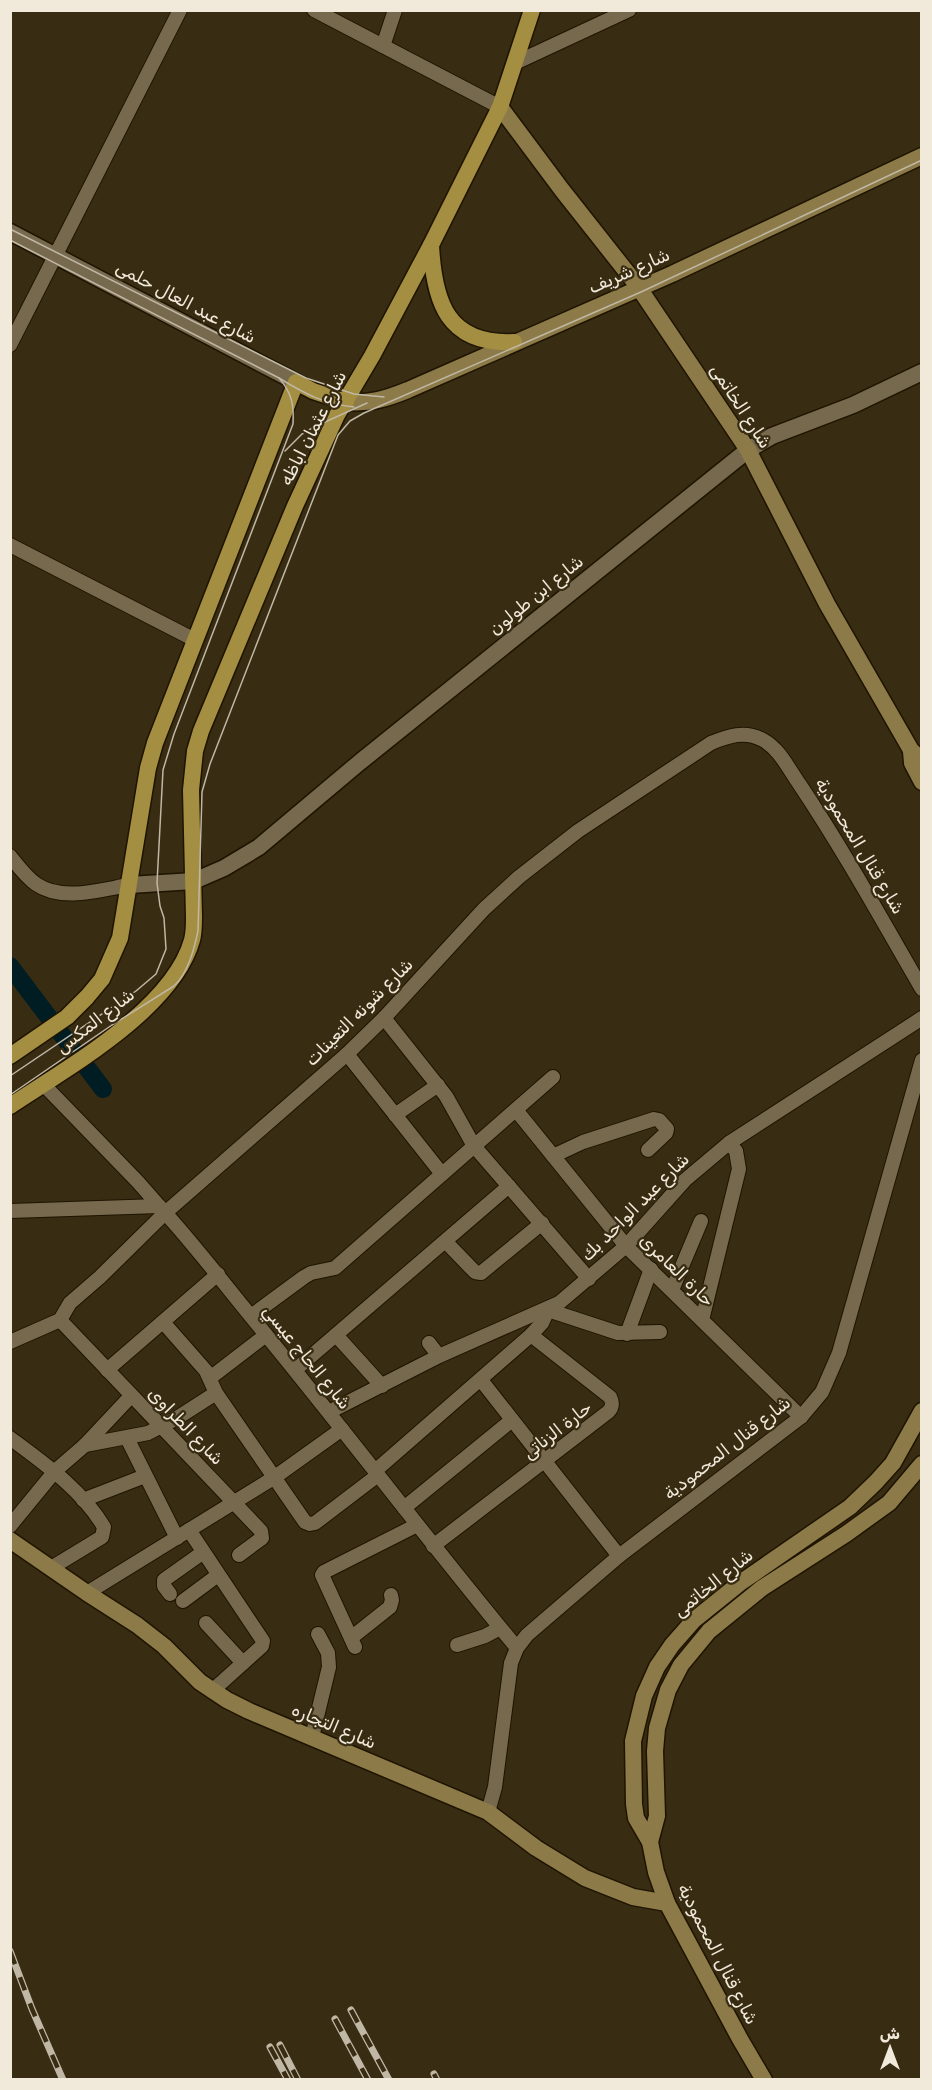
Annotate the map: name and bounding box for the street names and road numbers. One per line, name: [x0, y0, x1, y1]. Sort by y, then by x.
street label: شارع شريف: [585, 243, 674, 300]
street label: شارع عبد العال حلمى: [112, 256, 260, 349]
street label: شارع الخاتمى: [705, 359, 777, 453]
street label: شارع عثمان اباظه: [275, 367, 352, 489]
street label: شارع ابن طولون: [484, 550, 588, 641]
street label: شارع قنال المحمودية: [810, 774, 909, 919]
street label: شارع شونه التعينات: [301, 954, 418, 1071]
street label: شارع المكس: [51, 983, 139, 1059]
street label: شارع عبد الواحد بك: [576, 1148, 695, 1267]
street label: حارة العامرى: [635, 1229, 719, 1311]
street label: شارع الحاج عيسي: [256, 1300, 356, 1415]
street label: شارع الطراوى: [143, 1382, 229, 1470]
street label: شارع قنال المحمودية: [659, 1392, 796, 1505]
street label: حارة الزناتى: [518, 1396, 596, 1464]
street label: شارع الخاتمى: [668, 1544, 758, 1623]
street label: شارع التجاره: [288, 1698, 380, 1755]
street label: شارع قنال المحمودية: [672, 1880, 763, 2029]

